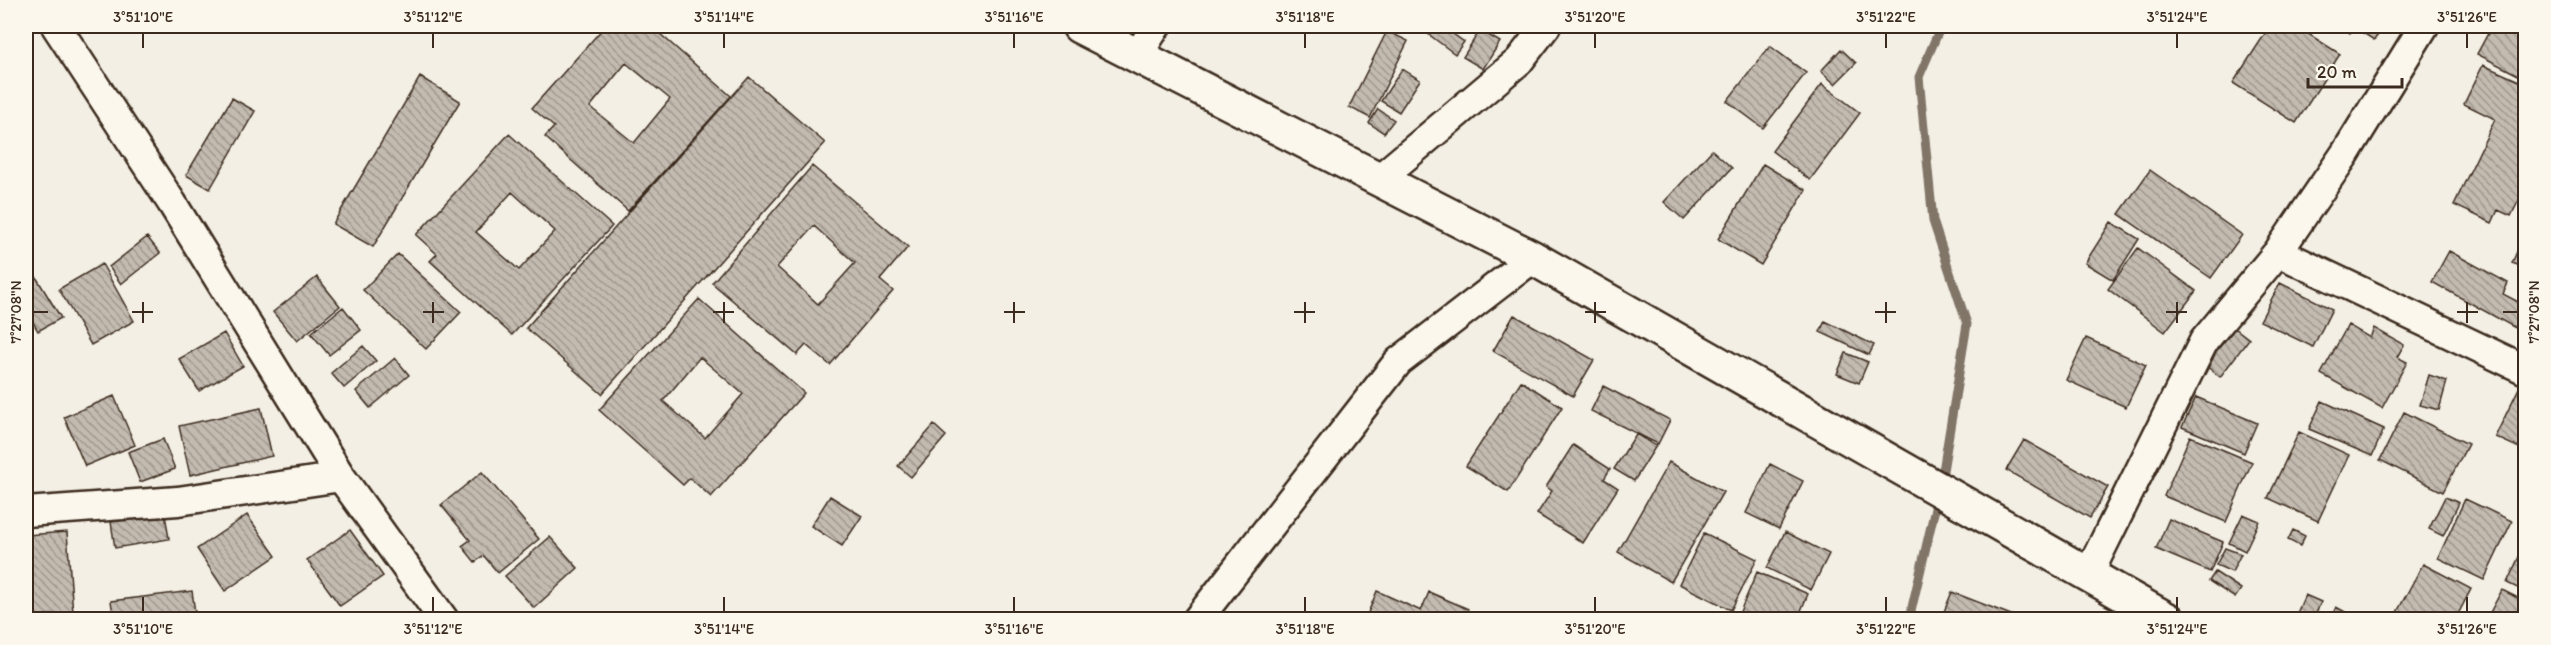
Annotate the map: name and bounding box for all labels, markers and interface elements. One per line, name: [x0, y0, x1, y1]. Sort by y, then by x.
text: 3°51'10"E: [113, 8, 173, 26]
text: 3°51'12"E: [404, 8, 462, 26]
text: 3°51'14"E: [694, 8, 754, 26]
text: 3°51'16"E: [985, 8, 1043, 26]
text: 3°51'18"E: [1275, 8, 1335, 26]
text: 3°51'20"E: [1564, 8, 1626, 26]
text: 3°51'22"E: [1856, 8, 1916, 26]
text: 3°51'24"E: [2147, 8, 2207, 26]
text: 3°51'26"E: [2437, 8, 2497, 26]
scale bar: [2308, 51, 2402, 89]
text: 20 m: [2317, 61, 2357, 83]
text: 7°27'08"N: [7, 280, 25, 344]
text: 7°27'08"N: [2525, 280, 2543, 344]
text: 3°51'10"E: [113, 620, 173, 638]
text: 3°51'12"E: [404, 620, 462, 638]
text: 3°51'14"E: [694, 620, 754, 638]
text: 3°51'16"E: [985, 620, 1043, 638]
text: 3°51'18"E: [1275, 620, 1335, 638]
text: 3°51'20"E: [1564, 620, 1626, 638]
text: 3°51'22"E: [1856, 620, 1916, 638]
text: 3°51'24"E: [2147, 620, 2207, 638]
text: 3°51'26"E: [2437, 620, 2497, 638]

